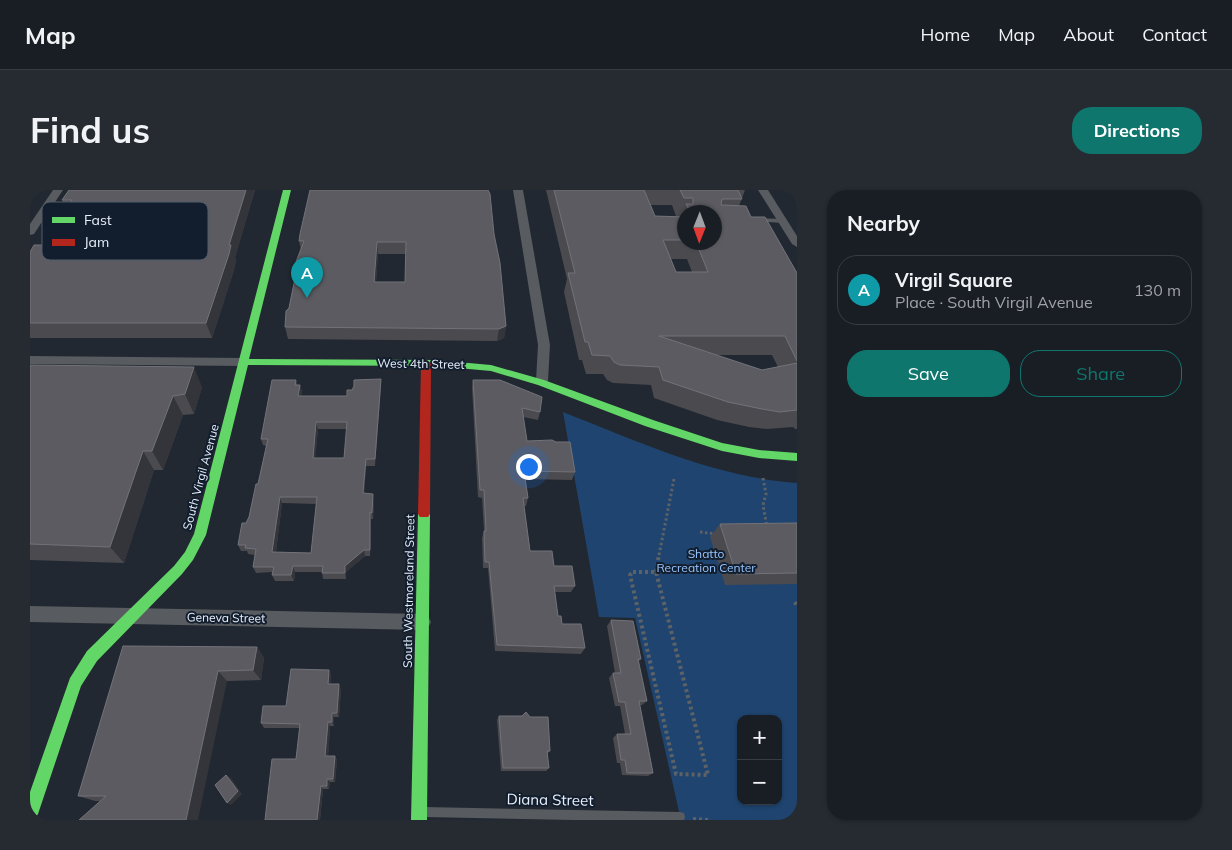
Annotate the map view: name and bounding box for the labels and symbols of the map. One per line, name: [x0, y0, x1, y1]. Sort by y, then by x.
legend: [42, 202, 208, 260]
north arrow: [677, 205, 722, 250]
text: Fast: [84, 211, 112, 229]
text: Jam: [84, 233, 109, 251]
pin: A: [291, 257, 323, 298]
street label: West 4th Street: [377, 355, 465, 372]
street label: South Virgil Avenue: [179, 422, 222, 531]
your location: [516, 454, 542, 480]
street label: South Westmoreland Street: [400, 514, 417, 668]
park label: Shatto Recreation Center: [656, 546, 756, 575]
street label: Geneva Street: [187, 609, 265, 626]
street label: Diana Street: [506, 789, 594, 810]

